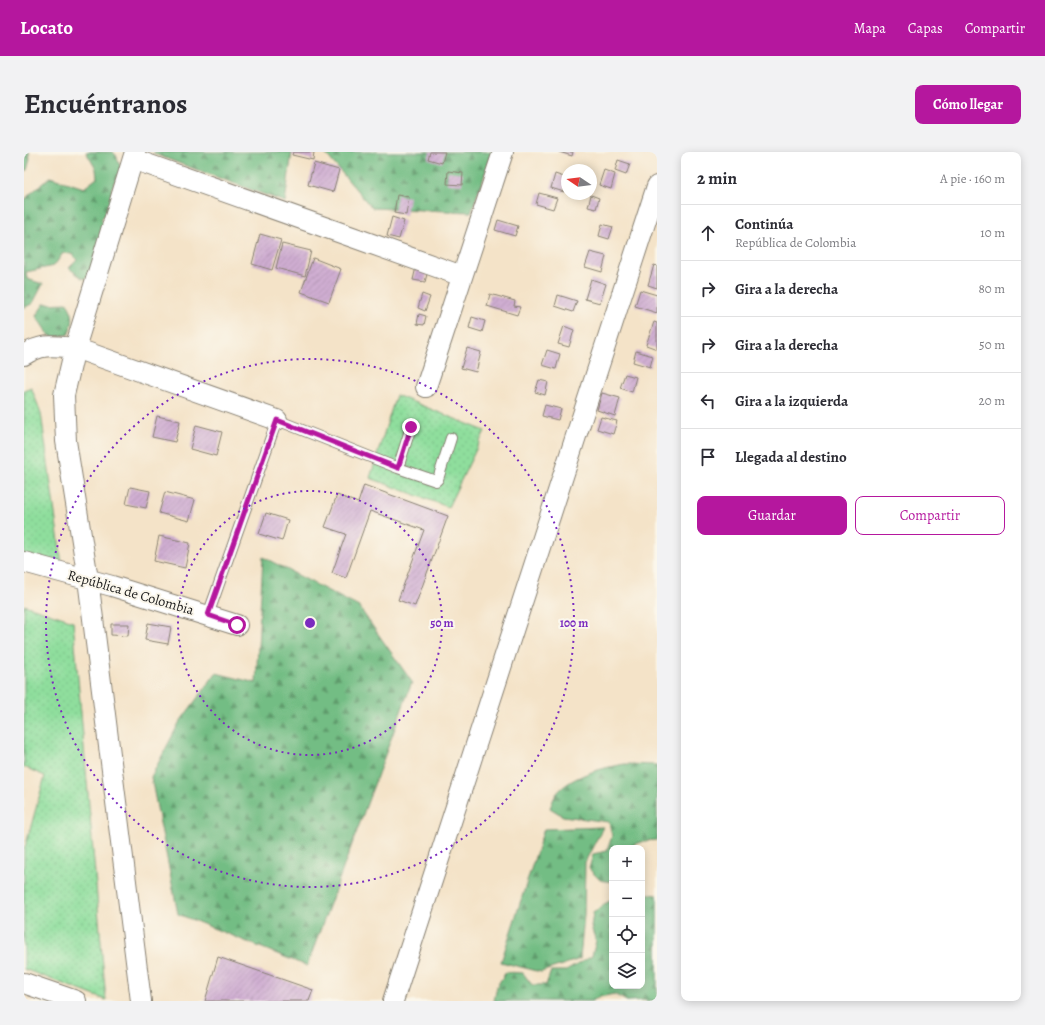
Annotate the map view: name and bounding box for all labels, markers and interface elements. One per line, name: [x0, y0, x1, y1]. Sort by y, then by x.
text: Locato: [20, 15, 73, 41]
text: Mapa: [854, 19, 886, 38]
text: Capas: [908, 19, 943, 38]
text: Compartir: [965, 19, 1025, 38]
text: Encuéntranos: [24, 85, 188, 123]
button: Cómo llegar: [915, 85, 1021, 124]
north arrow: [561, 164, 597, 200]
text: 2 min: [697, 167, 737, 190]
text: A pie · 160 m: [940, 170, 1005, 187]
text: Continúa: [735, 214, 793, 234]
icon: ahead: [697, 222, 719, 244]
text: 10 m: [980, 224, 1005, 241]
text: República de Colombia: [735, 234, 856, 251]
icon: right: [697, 278, 719, 300]
text: Gira a la derecha: [735, 279, 838, 299]
text: 80 m: [978, 280, 1005, 297]
icon: right: [697, 334, 719, 356]
text: Gira a la derecha: [735, 335, 838, 355]
text: 50 m: [979, 336, 1005, 353]
icon: left: [697, 390, 719, 412]
text: Gira a la izquierda: [735, 391, 848, 411]
text: 20 m: [979, 392, 1005, 409]
route end: [402, 418, 420, 436]
icon: arrive: [697, 446, 719, 468]
text: Llegada al destino: [735, 447, 847, 467]
button: Guardar: [697, 496, 847, 535]
button: Compartir: [855, 496, 1005, 535]
street label: República de Colombia: [65, 565, 197, 620]
text: 50 m: [430, 615, 454, 631]
text: 100 m: [560, 615, 588, 631]
route start: [228, 616, 246, 634]
centre of rings: [303, 616, 317, 630]
map controls: [609, 845, 645, 989]
button: +: [609, 845, 645, 881]
button: −: [609, 881, 645, 917]
button: locate: [609, 917, 645, 953]
button: layers: [609, 953, 645, 989]

